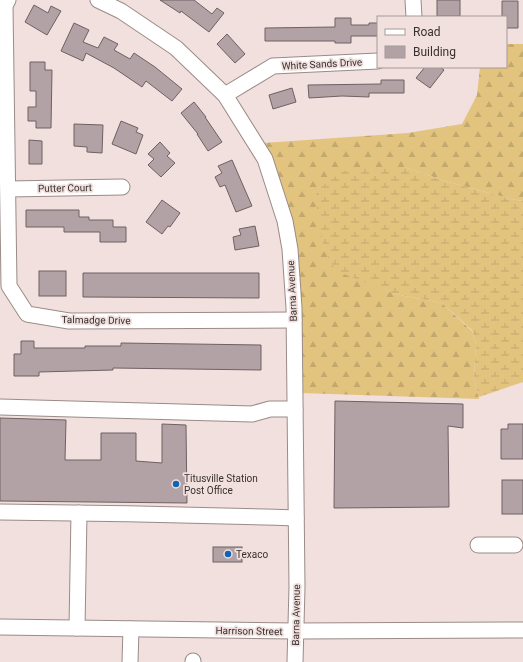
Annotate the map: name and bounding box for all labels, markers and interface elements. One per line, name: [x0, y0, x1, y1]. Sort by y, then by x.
legend: [377, 16, 507, 68]
text: Road: [413, 25, 441, 39]
text: Building: [413, 45, 456, 59]
street label: White Sands Drive: [282, 56, 362, 72]
street label: Putter Court: [38, 182, 92, 194]
street label: Barna Avenue: [285, 260, 299, 322]
street label: Talmadge Drive: [61, 314, 131, 326]
place label: Titusville Station Post Office: [184, 473, 258, 496]
marker: Titusville Station Post Office: [171, 479, 181, 489]
marker: Texaco: [223, 549, 233, 559]
place label: Texaco: [236, 549, 268, 560]
street label: Barna Avenue: [290, 584, 302, 646]
street label: Harrison Street: [215, 625, 283, 637]

